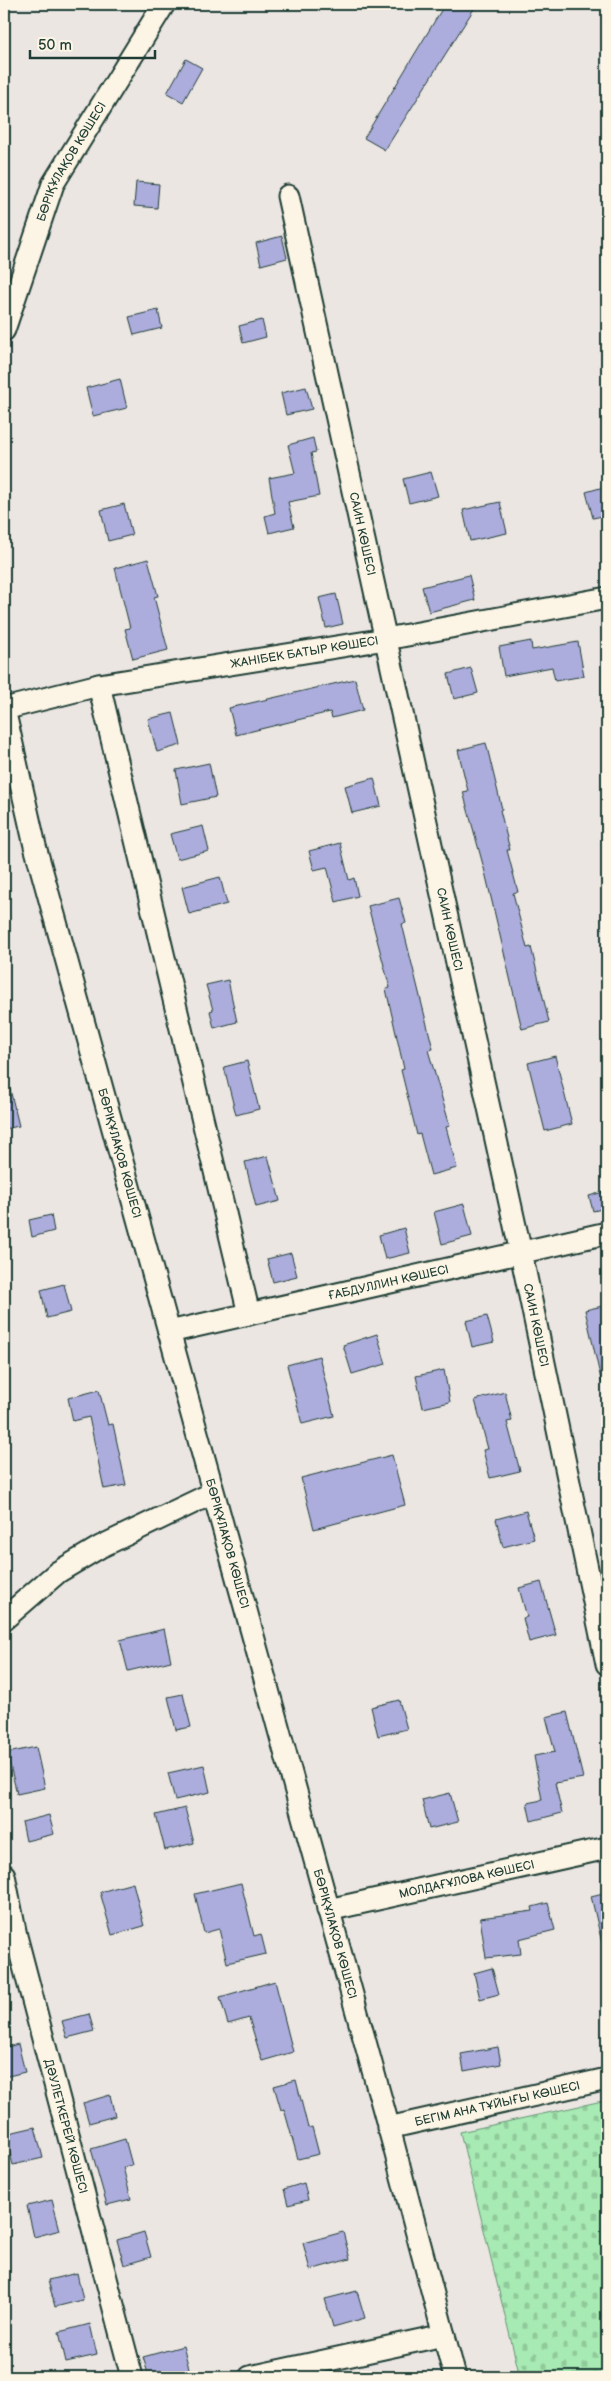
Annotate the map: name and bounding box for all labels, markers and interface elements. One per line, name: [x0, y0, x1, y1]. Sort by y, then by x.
scale bar: [30, 28, 155, 60]
text: 50 m: [38, 36, 72, 55]
street label: БӨРІҚҰЛАҚОВ КӨШЕСІ: [34, 99, 110, 224]
street label: САИН КӨШЕСІ: [346, 491, 378, 577]
street label: ЖАНІБЕК БАТЫР КӨШЕСІ: [229, 633, 380, 672]
street label: САИН КӨШЕСІ: [433, 887, 466, 972]
street label: БӨРІҚҰЛАҚОВ КӨШЕСІ: [94, 1087, 144, 1220]
street label: ҒАБДУЛЛИН КӨШЕСІ: [327, 1262, 450, 1304]
street label: САИН КӨШЕСІ: [520, 1282, 552, 1368]
street label: БӨРІҚҰЛАҚОВ КӨШЕСІ: [202, 1477, 252, 1610]
street label: МОЛДАҒҰЛОВА КӨШЕСІ: [398, 1857, 536, 1902]
street label: БӨРІҚҰЛАҚОВ КӨШЕСІ: [310, 1867, 360, 2001]
street label: ДӘУЛЕТКЕРЕЙ КӨШЕСІ: [41, 2058, 90, 2195]
street label: БЕГІМ АНА ТҰЙЫҒЫ КӨШЕСІ: [413, 2078, 582, 2130]

